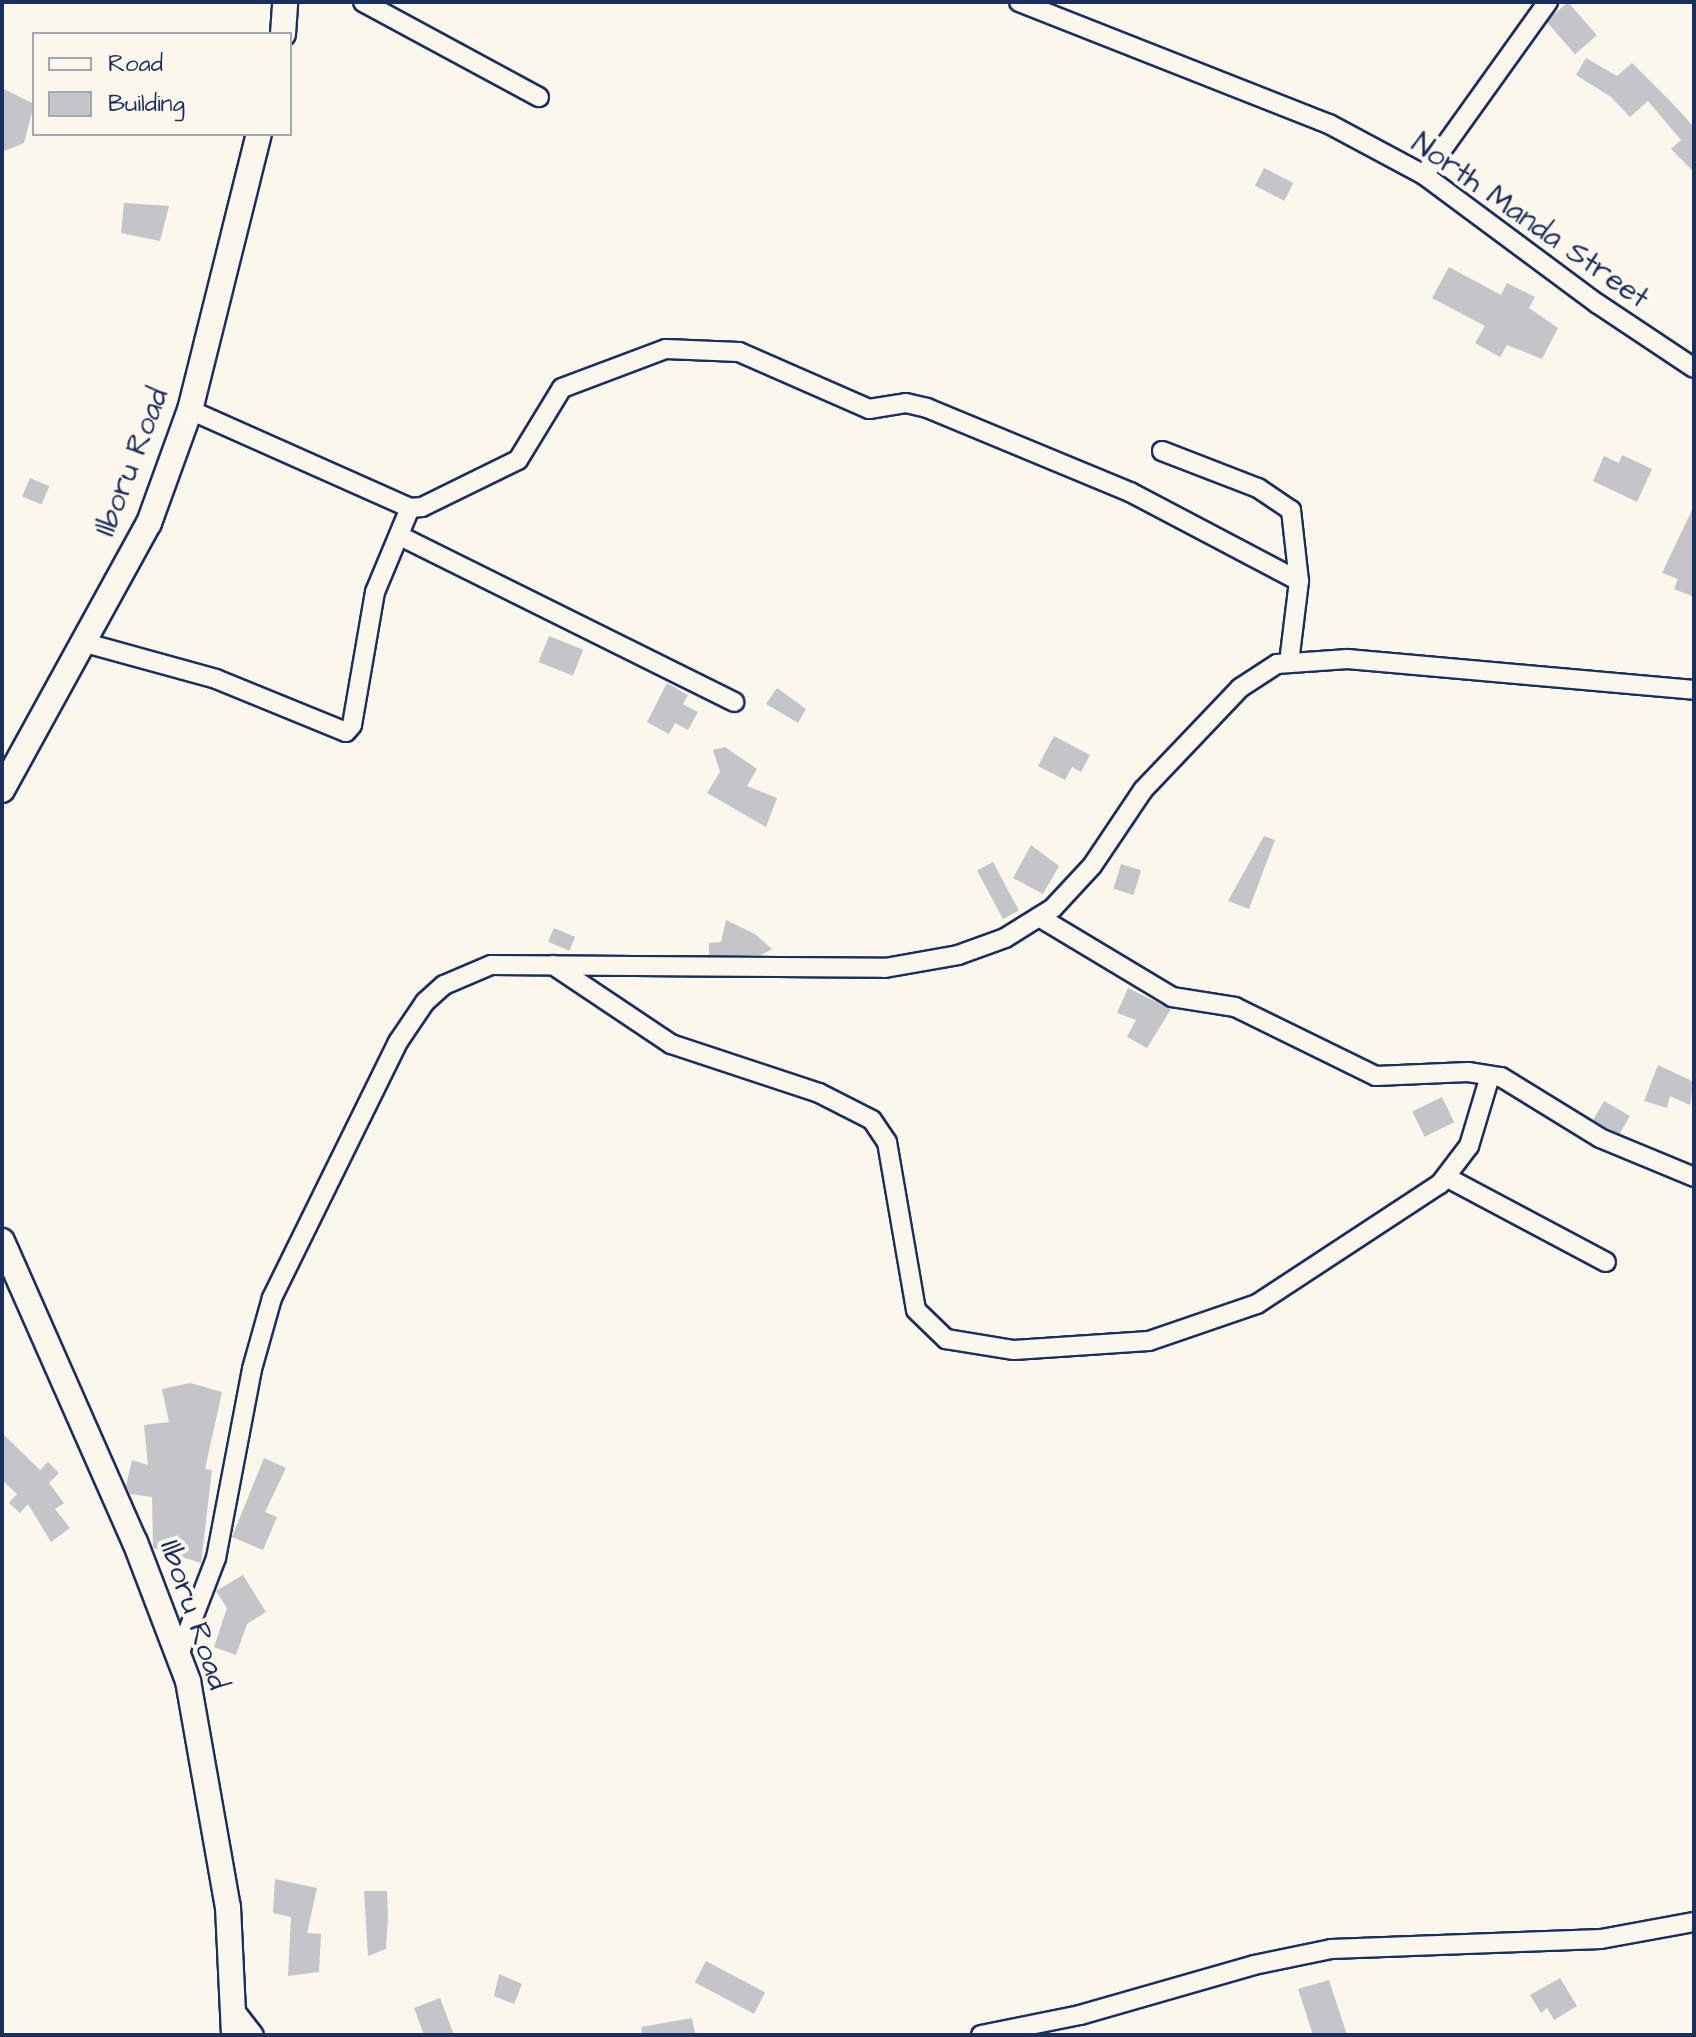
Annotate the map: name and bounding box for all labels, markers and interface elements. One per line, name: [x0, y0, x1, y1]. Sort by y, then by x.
legend: [32, 32, 292, 136]
text: Road: [108, 47, 163, 81]
text: Building: [108, 87, 185, 121]
street label: North Manda Street: [1404, 126, 1656, 316]
street label: Ilboru Road: [87, 383, 177, 541]
street label: Ilboru Road: [152, 1536, 236, 1694]

